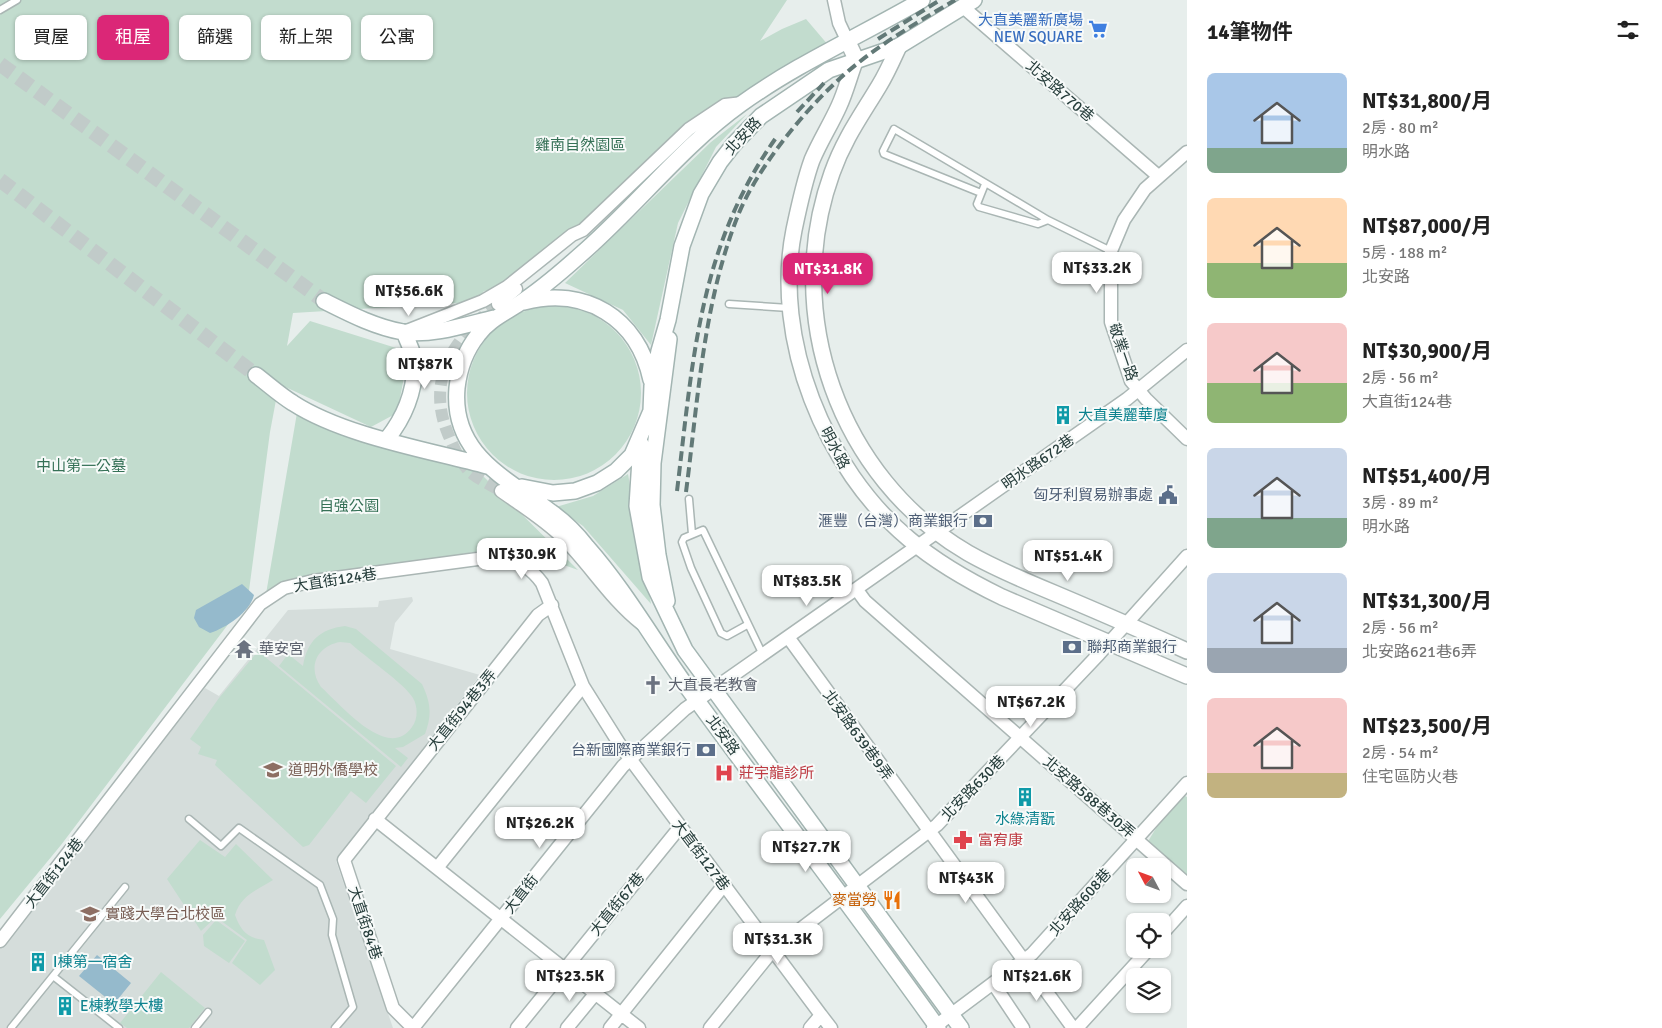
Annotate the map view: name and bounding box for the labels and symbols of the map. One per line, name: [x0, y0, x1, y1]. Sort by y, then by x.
place label: 大直美麗新廣場 NEW SQUARE: [978, 11, 1083, 46]
supermarket icon: 大直美麗新廣場 NEW SQUARE: [1087, 18, 1109, 40]
street label: 北安路770巷: [1022, 57, 1098, 125]
street label: 北安路: [721, 113, 765, 159]
park label: 雞南自然園區: [535, 136, 625, 154]
pin: NT$31.8K: [776, 252, 880, 295]
pin: NT$33.2K: [1045, 252, 1149, 294]
pin: NT$56.6K: [357, 274, 461, 317]
street label: 敬業一路: [1105, 321, 1141, 383]
pin: NT$87K: [384, 348, 466, 390]
building icon: 大直美麗華廈: [1052, 404, 1074, 426]
place label: 大直美麗華廈: [1078, 406, 1168, 424]
street label: 明水路: [816, 424, 854, 472]
street label: 明水路672巷: [998, 430, 1078, 494]
park label: 中山第一公墓: [36, 457, 126, 475]
public building icon: 匈牙利貿易辦事處: [1157, 484, 1179, 506]
place label: 匈牙利貿易辦事處: [1033, 486, 1153, 504]
park label: 自強公園: [319, 497, 379, 515]
bank icon: 滙豐（台灣）商業銀行: [972, 510, 994, 532]
place label: 滙豐（台灣）商業銀行: [818, 512, 968, 530]
pin: NT$30.9K: [470, 538, 574, 580]
pin: NT$51.4K: [1016, 540, 1120, 582]
pin: NT$83.5K: [755, 564, 859, 607]
street label: 大直街124巷: [292, 565, 378, 595]
bank icon: 聯邦商業銀行: [1061, 636, 1083, 658]
temple icon: 華安宮: [233, 638, 255, 660]
place label: 聯邦商業銀行: [1087, 638, 1177, 656]
place label: 華安宮: [259, 640, 304, 658]
street label: 大直街94巷3弄: [424, 666, 500, 754]
church icon: 大直長老教會: [642, 674, 664, 696]
place label: 大直長老教會: [668, 676, 758, 694]
street label: 北安路639巷9弄: [819, 686, 897, 784]
pin: NT$67.2K: [979, 686, 1083, 728]
street label: 北安路: [702, 712, 744, 758]
bank icon: 台新國際商業銀行: [695, 739, 717, 761]
place label: 台新國際商業銀行: [571, 741, 691, 759]
street label: 北安路630巷: [937, 751, 1009, 825]
street label: 北安路588巷30弄: [1040, 752, 1138, 842]
school or university icon: 道明外僑學校: [262, 759, 284, 781]
place label: 道明外僑學校: [288, 761, 378, 779]
hospital icon: 莊宇龍診所: [713, 762, 735, 784]
place label: 莊宇龍診所: [739, 764, 814, 782]
building icon: 水綠清翫: [1014, 786, 1036, 808]
pin: NT$26.2K: [488, 806, 592, 849]
place label: 水綠清翫: [995, 810, 1055, 828]
street label: 大直街127巷: [668, 816, 734, 894]
pharmacy icon: 富宥康: [952, 829, 974, 851]
pin: NT$27.7K: [754, 830, 858, 873]
place label: 富宥康: [978, 831, 1023, 849]
street label: 大直街124巷: [21, 834, 87, 912]
north arrow: [1126, 858, 1171, 902]
pin: NT$43K: [925, 862, 1007, 904]
street label: 北安路608巷: [1045, 865, 1115, 939]
street label: 大直街67巷: [586, 869, 648, 939]
street label: 大直街: [500, 871, 542, 917]
street label: 大直街84巷: [345, 884, 385, 962]
restaurant icon: 麥當勞: [881, 889, 903, 911]
place label: 麥當勞: [832, 891, 877, 909]
school or university icon: 實踐大學台北校區: [79, 903, 101, 925]
place label: 實踐大學台北校區: [105, 905, 225, 923]
pin: NT$31.3K: [726, 922, 830, 965]
building icon: I棟第一宿舍: [27, 951, 49, 973]
place label: I棟第一宿舍: [53, 953, 132, 971]
pin: NT$23.5K: [518, 960, 622, 1002]
pin: NT$21.6K: [985, 960, 1089, 1002]
building icon: E棟教學大樓: [54, 995, 76, 1017]
place label: E棟教學大樓: [80, 997, 164, 1015]

